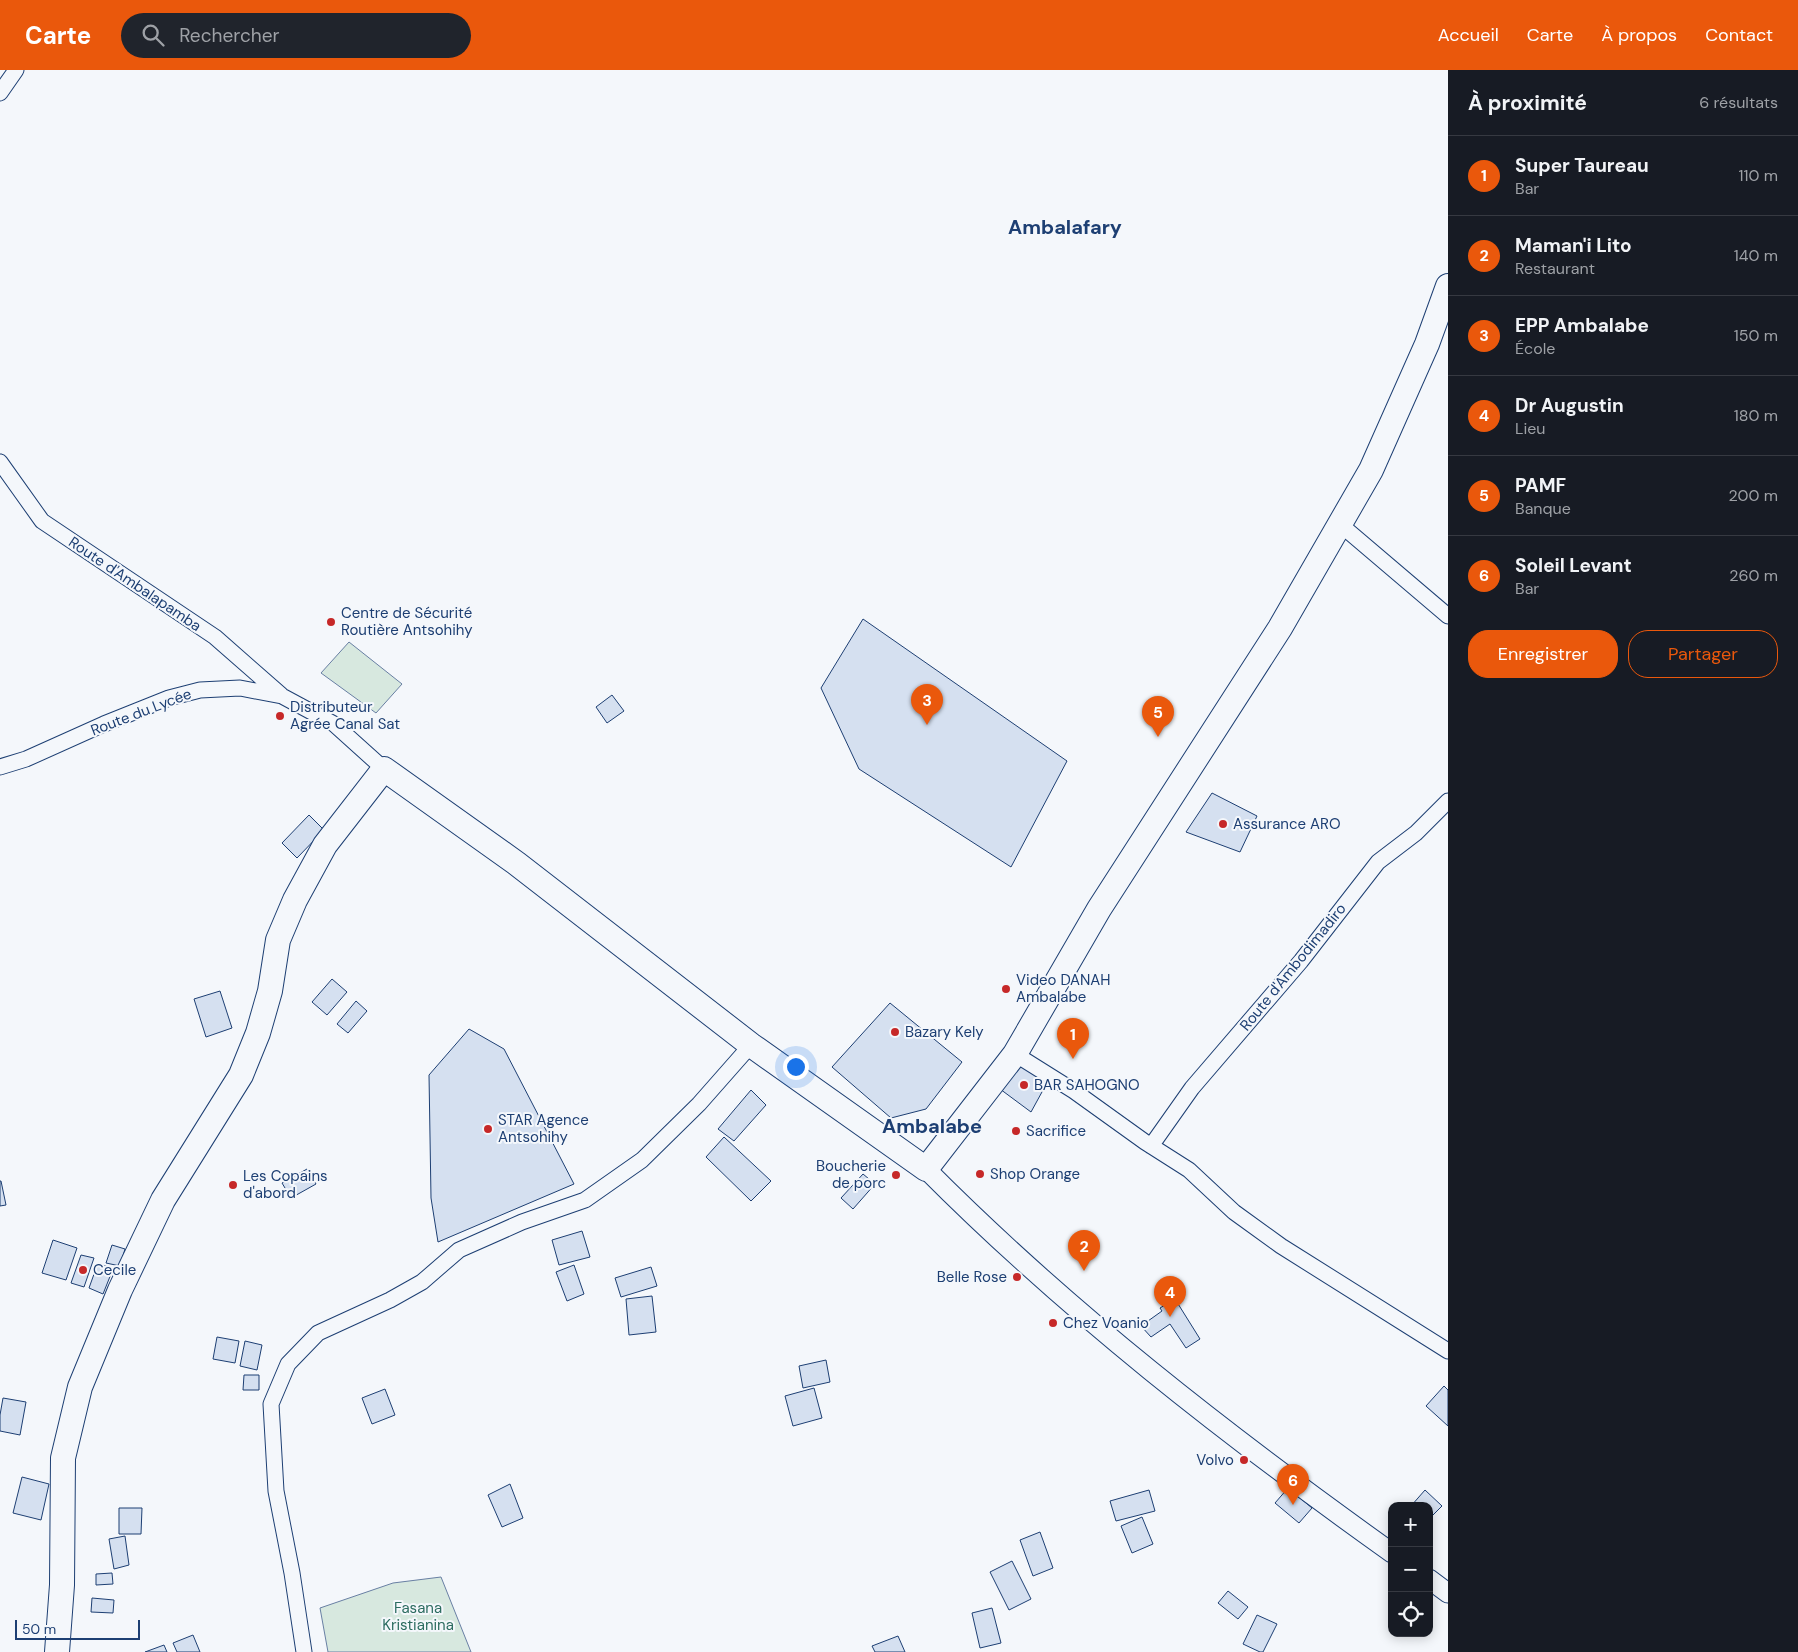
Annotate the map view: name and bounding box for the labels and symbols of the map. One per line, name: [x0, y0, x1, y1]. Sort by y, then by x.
district label: Ambalafary: [1008, 214, 1122, 240]
street label: Route d'Ambalapamba: [65, 532, 205, 636]
place label: Centre de Sécurité Routière Antsohihy: [341, 603, 473, 640]
marker: Centre de Sécurité Routière Antsohihy: [325, 616, 337, 628]
street label: Route du Lycée: [88, 684, 194, 740]
pin: 3: [911, 684, 943, 725]
pin: 5: [1142, 696, 1174, 737]
place label: Distributeur Agrée Canal Sat: [290, 697, 400, 734]
marker: Distributeur Agrée Canal Sat: [274, 710, 286, 722]
place label: Assurance ARO: [1233, 814, 1341, 834]
marker: Assurance ARO: [1217, 818, 1229, 830]
street label: Route d'Ambodimadiro: [1235, 899, 1351, 1035]
place label: Video DANAH Ambalabe: [1016, 970, 1111, 1007]
marker: Video DANAH Ambalabe: [1000, 983, 1012, 995]
pin: 1: [1057, 1018, 1089, 1059]
place label: Bazary Kely: [905, 1022, 984, 1042]
marker: Bazary Kely: [889, 1026, 901, 1038]
your location: [783, 1054, 809, 1080]
place label: BAR SAHOGNO: [1034, 1075, 1140, 1095]
marker: BAR SAHOGNO: [1018, 1079, 1030, 1091]
place label: STAR Agence Antsohihy: [498, 1110, 589, 1147]
district label: Ambalabe: [882, 1113, 982, 1139]
place label: Sacrifice: [1026, 1121, 1086, 1141]
marker: STAR Agence Antsohihy: [482, 1123, 494, 1135]
marker: Sacrifice: [1010, 1125, 1022, 1137]
place label: Boucherie de porc: [816, 1156, 886, 1193]
place label: Shop Orange: [990, 1164, 1080, 1184]
place label: Les Copains d'abord: [243, 1166, 328, 1203]
marker: Shop Orange: [974, 1168, 986, 1180]
marker: Boucherie de porc: [890, 1169, 902, 1181]
marker: Les Copains d'abord: [227, 1179, 239, 1191]
pin: 2: [1068, 1230, 1100, 1271]
place label: Cecile: [93, 1260, 136, 1280]
marker: Cecile: [77, 1264, 89, 1276]
place label: Belle Rose: [937, 1267, 1007, 1287]
marker: Belle Rose: [1011, 1271, 1023, 1283]
pin: 4: [1154, 1276, 1186, 1317]
place label: Chez Voanio: [1063, 1313, 1149, 1333]
marker: Chez Voanio: [1047, 1317, 1059, 1329]
place label: Volvo: [1196, 1450, 1234, 1470]
marker: Volvo: [1238, 1454, 1250, 1466]
pin: 6: [1277, 1464, 1309, 1505]
park label: Fasana Kristianina: [382, 1598, 454, 1635]
scale bar: [15, 1617, 140, 1640]

